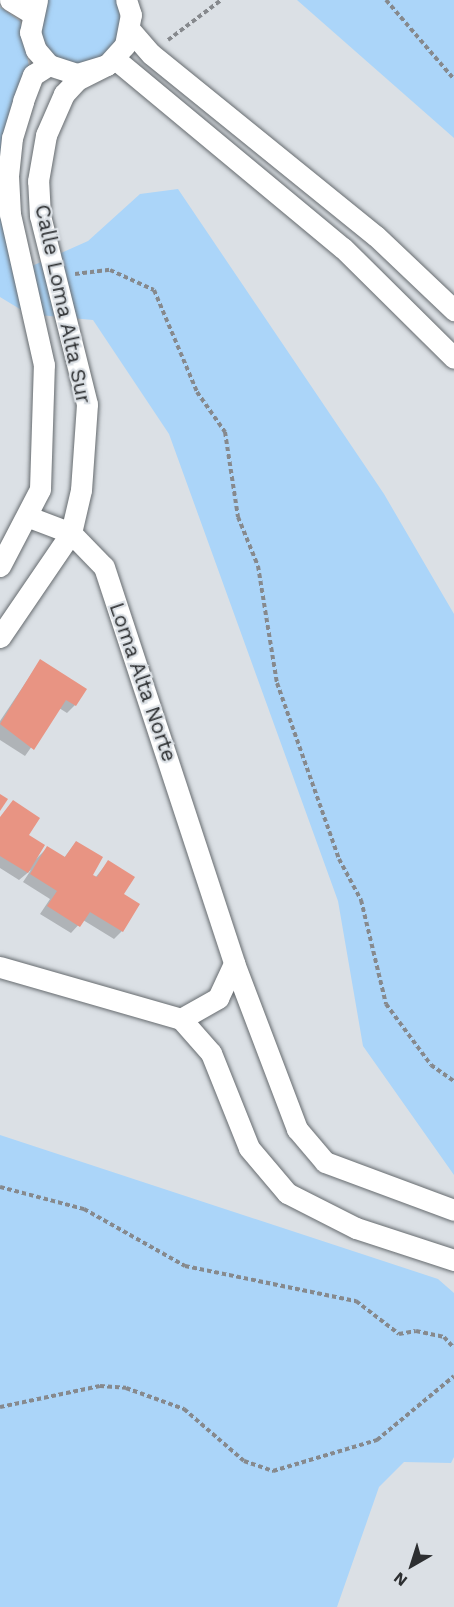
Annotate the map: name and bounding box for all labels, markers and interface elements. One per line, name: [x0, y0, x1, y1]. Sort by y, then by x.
street label: Calle Loma Alta Sur: [29, 201, 97, 407]
street label: Loma Alta Norte: [104, 598, 182, 766]
north arrow: [382, 1535, 442, 1595]
text: N: [390, 1568, 411, 1590]

